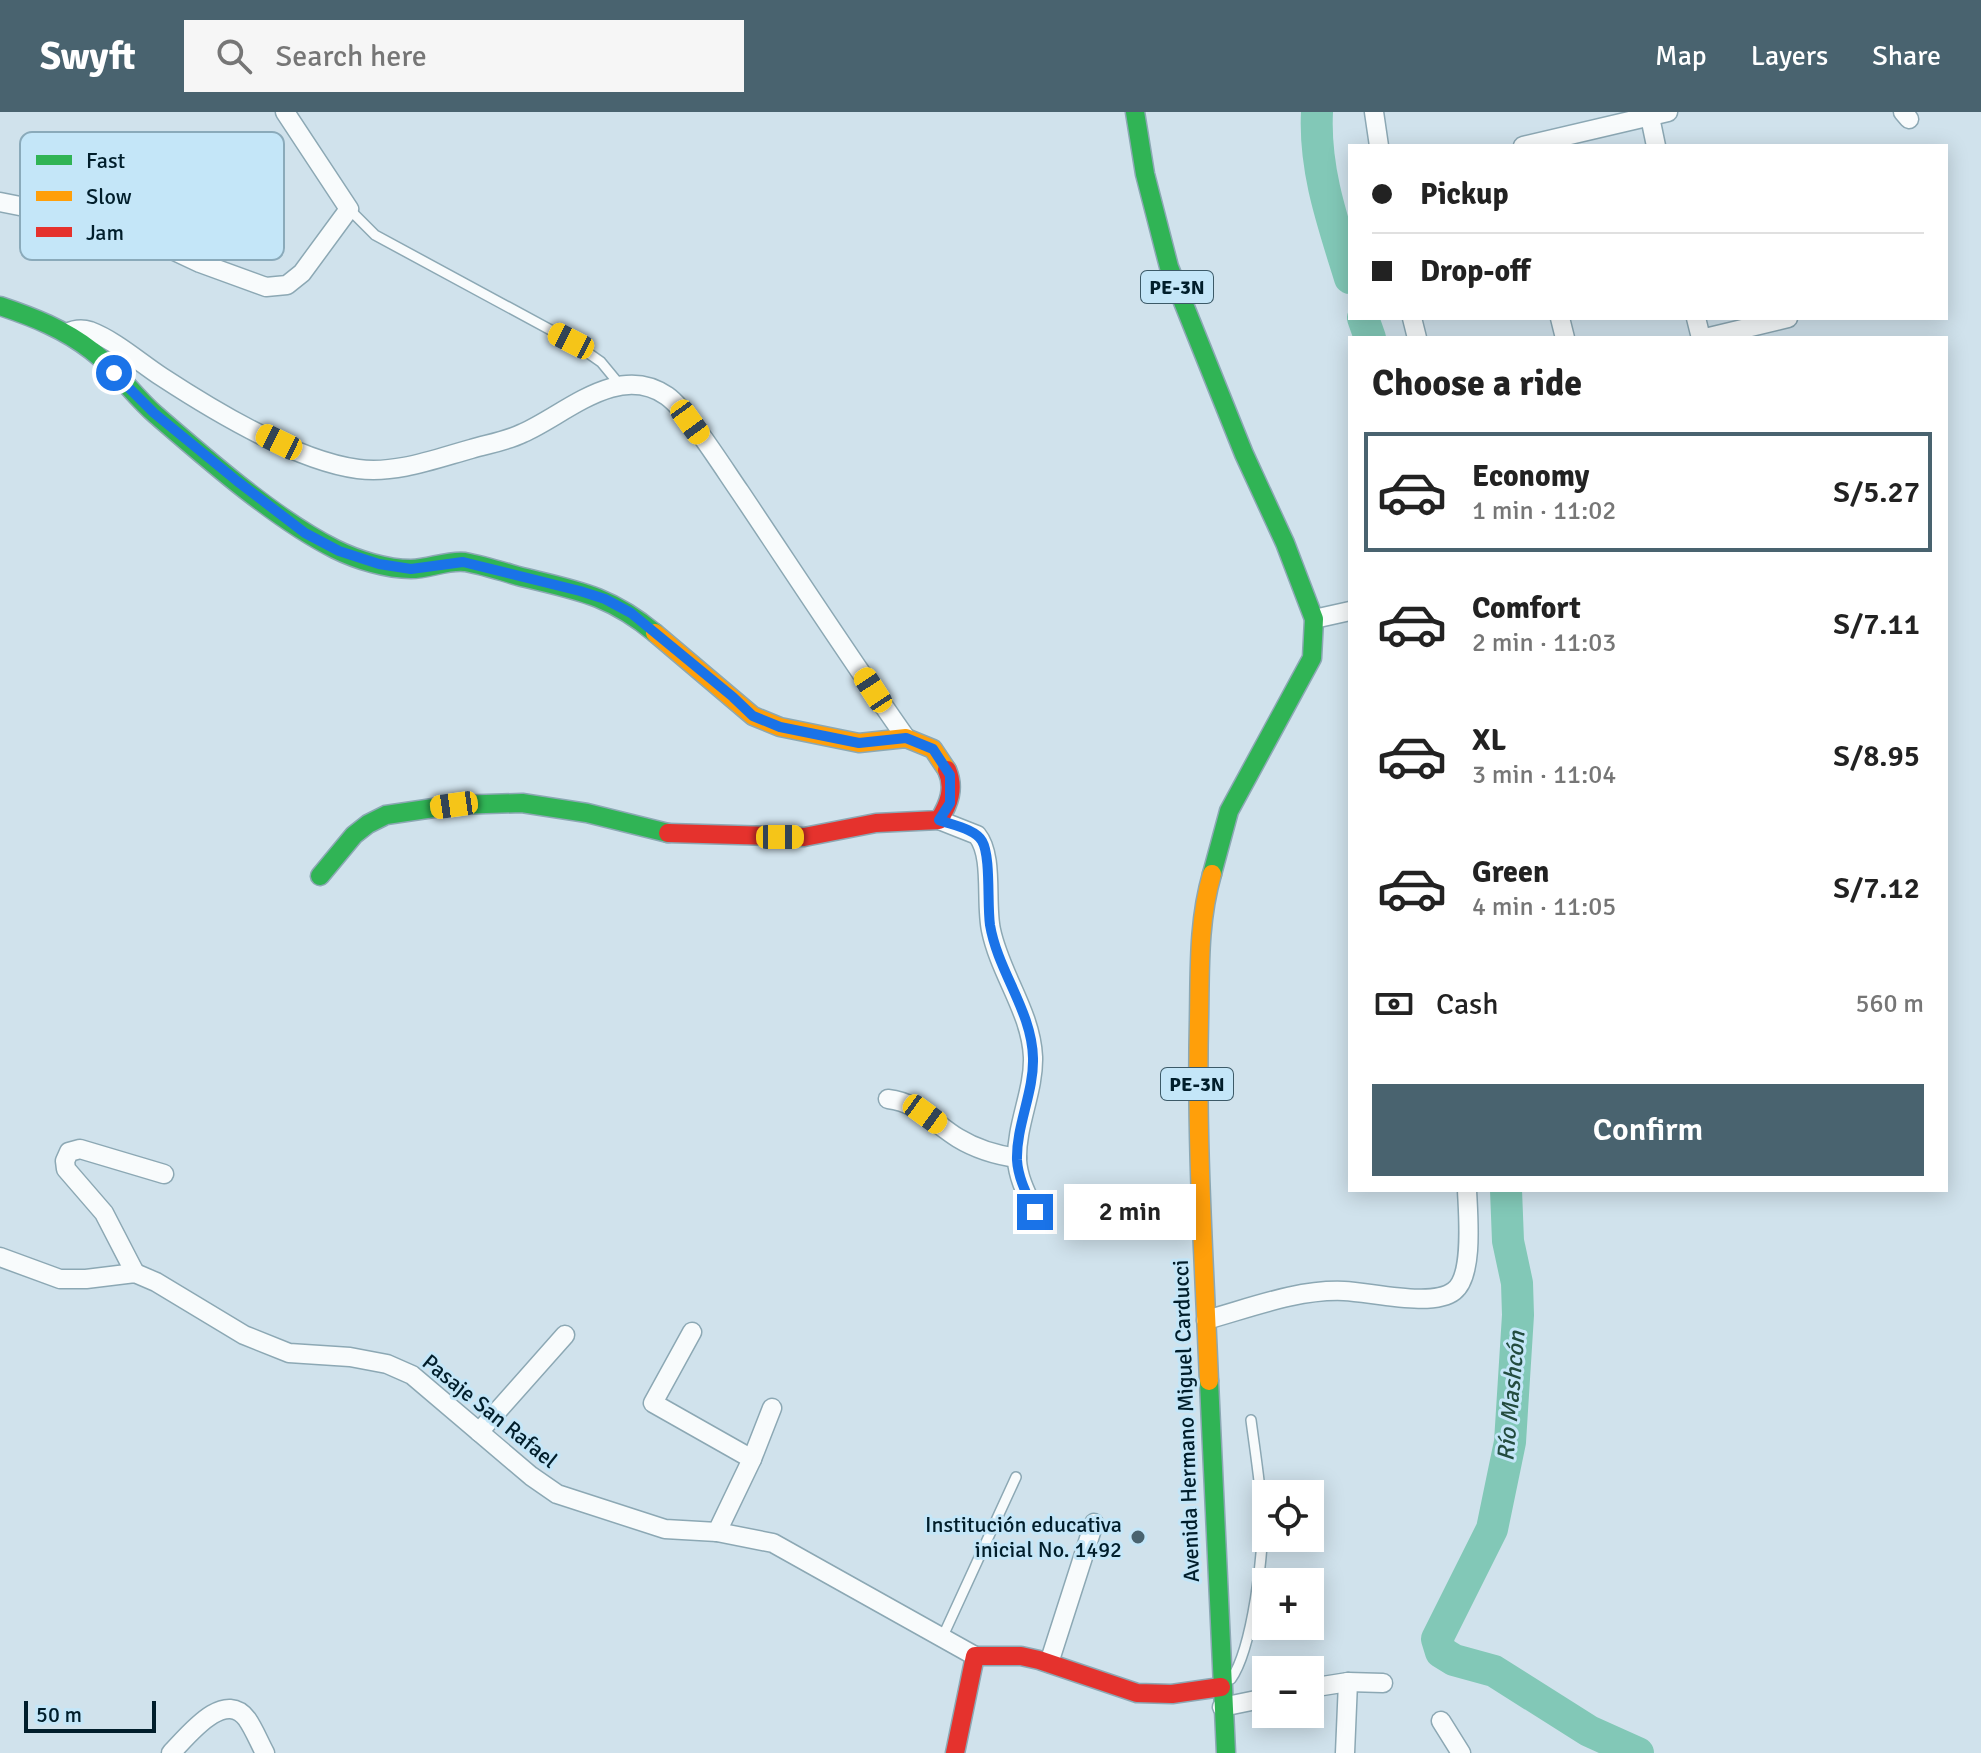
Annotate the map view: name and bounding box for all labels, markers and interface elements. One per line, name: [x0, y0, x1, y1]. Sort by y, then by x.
search box: [184, 20, 744, 92]
text: Swyft: [40, 33, 136, 80]
icon: search: [212, 34, 256, 78]
text: Search here: [276, 38, 427, 75]
text: Map: [1655, 39, 1707, 73]
text: Layers: [1751, 39, 1828, 73]
text: Share: [1872, 39, 1941, 73]
legend: [20, 132, 284, 260]
text: Fast: [86, 147, 126, 174]
text: Pickup: [1420, 176, 1509, 213]
text: Slow: [86, 183, 132, 210]
text: Jam: [86, 219, 124, 246]
text: Drop-off: [1420, 253, 1530, 290]
road number: PE-3N: [1141, 271, 1213, 303]
car: [544, 319, 598, 363]
route start: [96, 355, 132, 391]
text: Choose a ride: [1372, 361, 1582, 406]
car: [666, 396, 714, 448]
car: [252, 421, 306, 463]
icon: car: [1376, 456, 1448, 528]
text: Economy: [1472, 458, 1589, 495]
text: S/5.27: [1833, 474, 1920, 511]
text: 1 min · 11:02: [1472, 495, 1616, 527]
icon: car: [1376, 588, 1448, 660]
text: Comfort: [1472, 590, 1581, 627]
text: S/7.11: [1833, 606, 1920, 643]
text: 2 min · 11:03: [1472, 627, 1616, 659]
car: [850, 663, 896, 717]
icon: car: [1376, 720, 1448, 792]
text: XL: [1472, 722, 1506, 759]
text: S/8.95: [1833, 738, 1920, 775]
text: 3 min · 11:04: [1472, 759, 1616, 791]
car: [429, 790, 479, 820]
car: [756, 825, 804, 849]
icon: car: [1376, 852, 1448, 924]
text: Green: [1472, 854, 1549, 891]
text: S/7.12: [1833, 870, 1920, 907]
text: 4 min · 11:05: [1472, 891, 1616, 923]
icon: cash: [1372, 982, 1416, 1026]
text: Cash: [1436, 986, 1499, 1023]
text: 560 m: [1855, 988, 1924, 1020]
road number: PE-3N: [1161, 1068, 1233, 1100]
button: Confirm: [1372, 1084, 1924, 1176]
car: [899, 1090, 951, 1138]
callout: 2 min: [1063, 1184, 1195, 1240]
route end: [1017, 1194, 1053, 1230]
text: 2 min: [1099, 1196, 1161, 1228]
street label: Avenida Hermano Miguel Carducci: [1167, 1259, 1205, 1583]
water label: Río Mashcón: [1490, 1329, 1532, 1462]
street label: Pasaje San Rafael: [417, 1348, 563, 1474]
map controls: [1252, 1480, 1324, 1728]
button: locate: [1252, 1480, 1324, 1552]
place label: Institución educativa inicial No. 1492: [925, 1511, 1122, 1563]
marker: Institución educativa inicial No. 1492: [1129, 1528, 1147, 1546]
button: +: [1252, 1568, 1324, 1640]
button: −: [1252, 1656, 1324, 1728]
scale bar: [24, 1697, 156, 1733]
text: 50 m: [36, 1701, 82, 1728]

